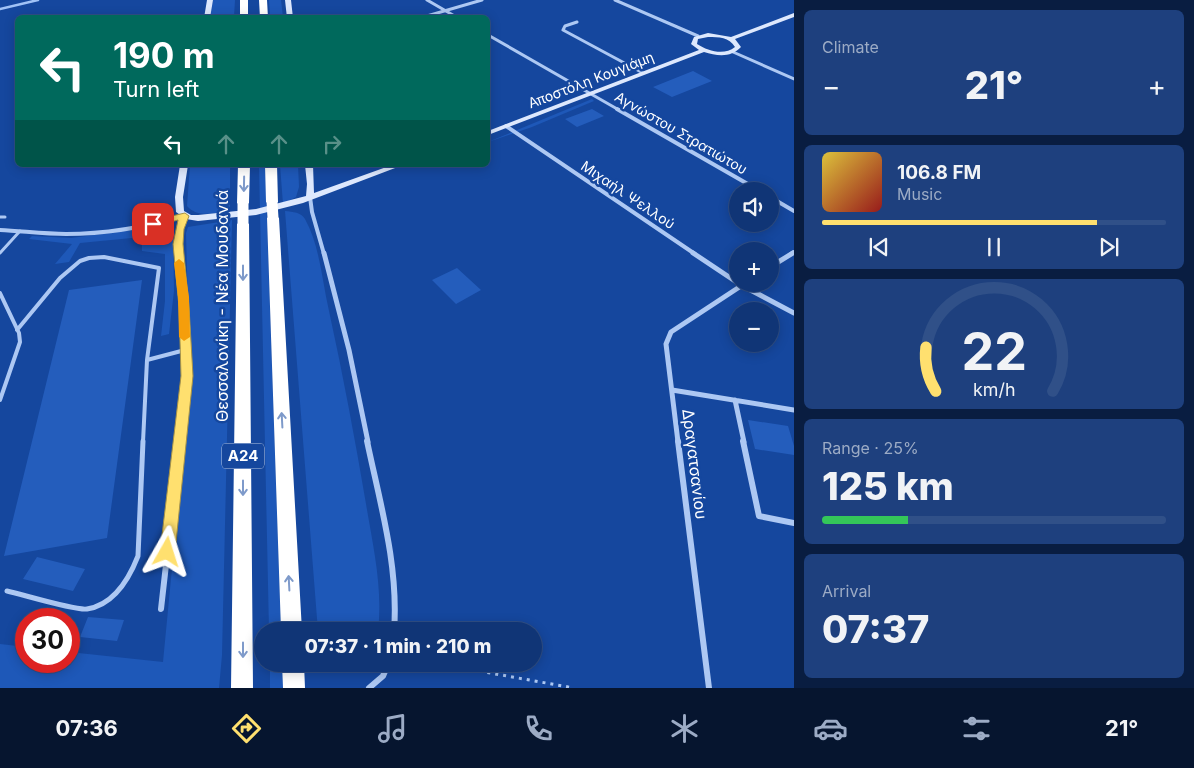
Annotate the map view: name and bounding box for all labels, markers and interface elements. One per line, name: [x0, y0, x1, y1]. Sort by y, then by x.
text: 190 m: [113, 34, 215, 76]
icon: left: [30, 35, 95, 100]
text: Climate: [822, 37, 879, 57]
street label: Αποστόλη Κουγιάμη: [526, 48, 656, 111]
text: 21°: [965, 62, 1023, 108]
text: −: [822, 69, 841, 103]
text: +: [1147, 69, 1166, 103]
text: Turn left: [113, 76, 199, 102]
street label: Αγνώστου Στρατιώτου: [612, 88, 750, 177]
icon: left: [159, 130, 187, 158]
icon: ahead: [212, 130, 240, 158]
icon: ahead: [265, 130, 293, 158]
icon: right: [318, 130, 346, 158]
street label: Μιχαήλ Ψελλού: [578, 157, 678, 232]
text: 106.8 FM: [897, 161, 981, 184]
one-way arrow: [239, 176, 249, 192]
map controls: [729, 182, 779, 352]
button: sound: [729, 182, 779, 232]
text: Music: [897, 184, 942, 204]
street label: Θεσσαλονίκη - Νέα Μουδανιά: [212, 190, 232, 422]
pin: [132, 203, 174, 245]
icon: arrive: [139, 210, 167, 238]
icon: previous: [865, 233, 893, 261]
icon: pause: [980, 233, 1008, 261]
icon: next: [1095, 233, 1123, 261]
button: +: [729, 242, 779, 292]
one-way arrow: [238, 264, 248, 281]
button: −: [729, 302, 779, 352]
text: 22: [961, 320, 1027, 383]
text: km/h: [973, 379, 1015, 400]
street label: Δραγατσανίου: [678, 408, 712, 520]
one-way arrow: [278, 412, 287, 428]
text: Range · 25%: [822, 438, 919, 458]
road number: Α24: [222, 444, 264, 468]
text: 125 km: [822, 463, 954, 509]
one-way arrow: [238, 480, 248, 496]
position arrow: [140, 525, 192, 577]
one-way arrow: [285, 575, 294, 591]
text: Arrival: [822, 581, 871, 601]
text: 07:37: [822, 606, 929, 652]
speed limit sign: 30: [15, 608, 80, 673]
text: 07:37 · 1 min · 210 m: [305, 635, 491, 658]
one-way arrow: [238, 642, 248, 658]
icon: directions: [229, 711, 264, 746]
icon: music: [375, 711, 410, 746]
icon: phone: [521, 711, 556, 746]
icon: climate: [667, 711, 702, 746]
icon: car: [813, 711, 848, 746]
icon: filters: [959, 711, 994, 746]
text: 07:36: [56, 715, 118, 741]
text: 21°: [1105, 715, 1138, 741]

